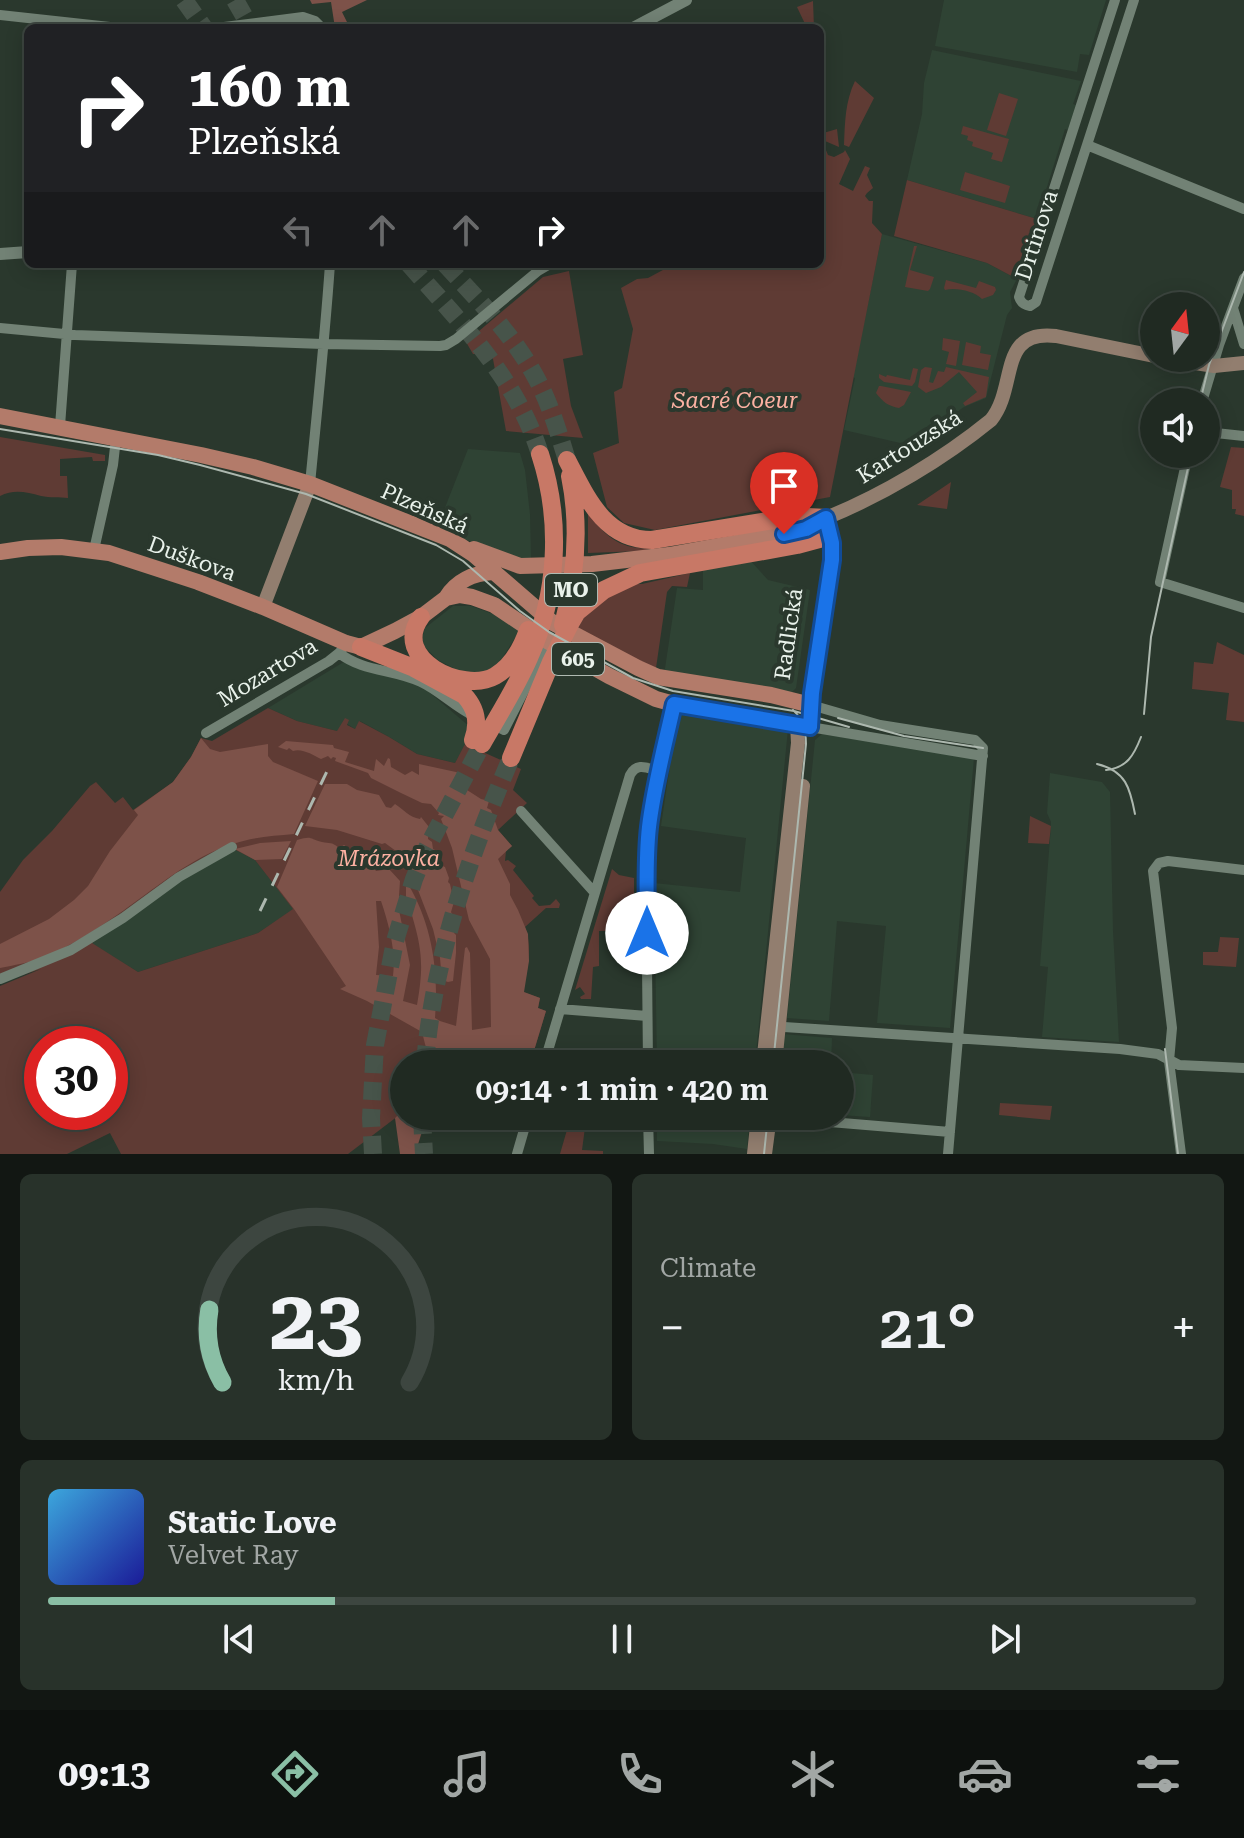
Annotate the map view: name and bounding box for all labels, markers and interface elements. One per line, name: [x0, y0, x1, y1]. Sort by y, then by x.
text: 160 m: [188, 54, 350, 120]
icon: right: [56, 56, 160, 160]
text: Plzeňská: [188, 121, 340, 163]
street label: Drtinova: [1010, 187, 1063, 283]
icon: left: [276, 208, 320, 252]
icon: ahead: [360, 208, 404, 252]
icon: ahead: [444, 208, 488, 252]
icon: right: [528, 208, 572, 252]
north arrow: [1140, 292, 1220, 372]
map controls: [1140, 292, 1220, 468]
park label: Sacré Coeur: [671, 388, 798, 413]
button: sound: [1140, 388, 1220, 468]
street label: Kartouzská: [852, 404, 966, 488]
pin: [750, 452, 818, 534]
icon: arrive: [762, 464, 806, 508]
street label: Plzeňská: [377, 478, 472, 539]
street label: Duškova: [144, 531, 239, 586]
road number: MO: [545, 574, 597, 606]
street label: Radlická: [770, 587, 807, 681]
street label: Mozartova: [213, 633, 321, 712]
road number: 605: [552, 643, 604, 675]
park label: Mrázovka: [337, 846, 440, 871]
position arrow: [605, 891, 689, 975]
speed limit sign: 30: [24, 1026, 128, 1130]
text: 09:14 · 1 min · 420 m: [476, 1072, 768, 1107]
text: Climate: [660, 1253, 756, 1283]
text: 23: [269, 1272, 363, 1369]
text: 21°: [880, 1292, 976, 1363]
text: −: [660, 1302, 685, 1354]
text: +: [1171, 1302, 1196, 1354]
text: km/h: [278, 1363, 354, 1397]
text: Static Love: [168, 1505, 337, 1540]
text: Velvet Ray: [168, 1540, 299, 1570]
icon: previous: [217, 1617, 261, 1661]
icon: pause: [600, 1617, 644, 1661]
icon: next: [983, 1617, 1027, 1661]
icon: directions: [267, 1746, 323, 1802]
icon: music: [439, 1746, 495, 1802]
icon: phone: [612, 1746, 668, 1802]
icon: climate: [785, 1746, 841, 1802]
icon: car: [957, 1746, 1013, 1802]
icon: filters: [1130, 1746, 1186, 1802]
text: 09:13: [58, 1753, 150, 1795]

